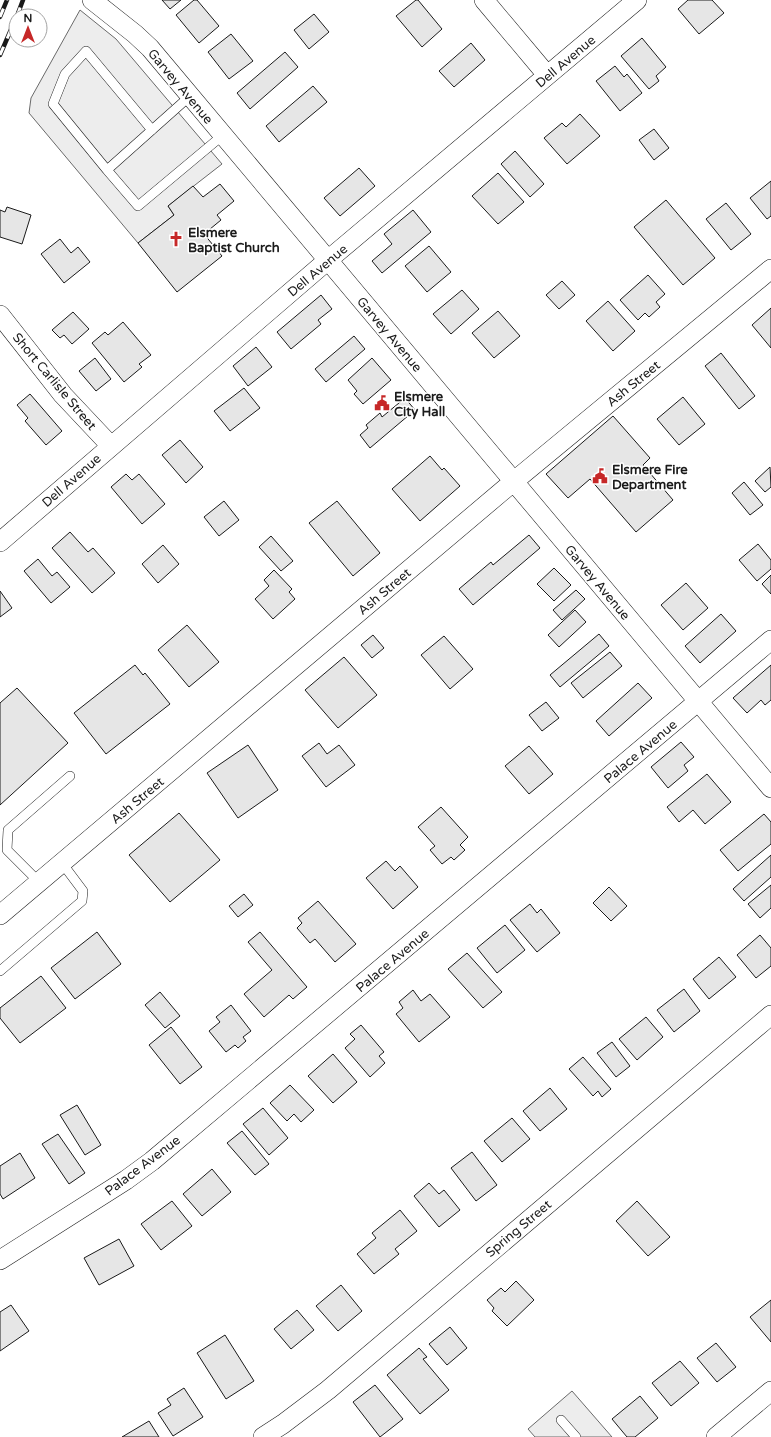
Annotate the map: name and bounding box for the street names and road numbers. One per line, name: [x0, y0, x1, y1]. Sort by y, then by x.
street label: Dell Avenue: [532, 32, 599, 91]
street label: Garvey Avenue: [144, 46, 216, 127]
street label: Dell Avenue: [284, 241, 351, 300]
street label: Garvey Avenue: [353, 294, 425, 375]
street label: Short Carlisle Street: [9, 330, 100, 434]
street label: Ash Street: [604, 357, 664, 410]
street label: Dell Avenue: [39, 451, 105, 511]
street label: Garvey Avenue: [561, 542, 633, 623]
street label: Ash Street: [355, 565, 414, 619]
street label: Palace Avenue: [601, 717, 680, 787]
street label: Ash Street: [108, 774, 167, 828]
street label: Palace Avenue: [353, 926, 432, 996]
street label: Palace Avenue: [102, 1132, 184, 1199]
street label: Spring Street: [482, 1197, 555, 1261]

